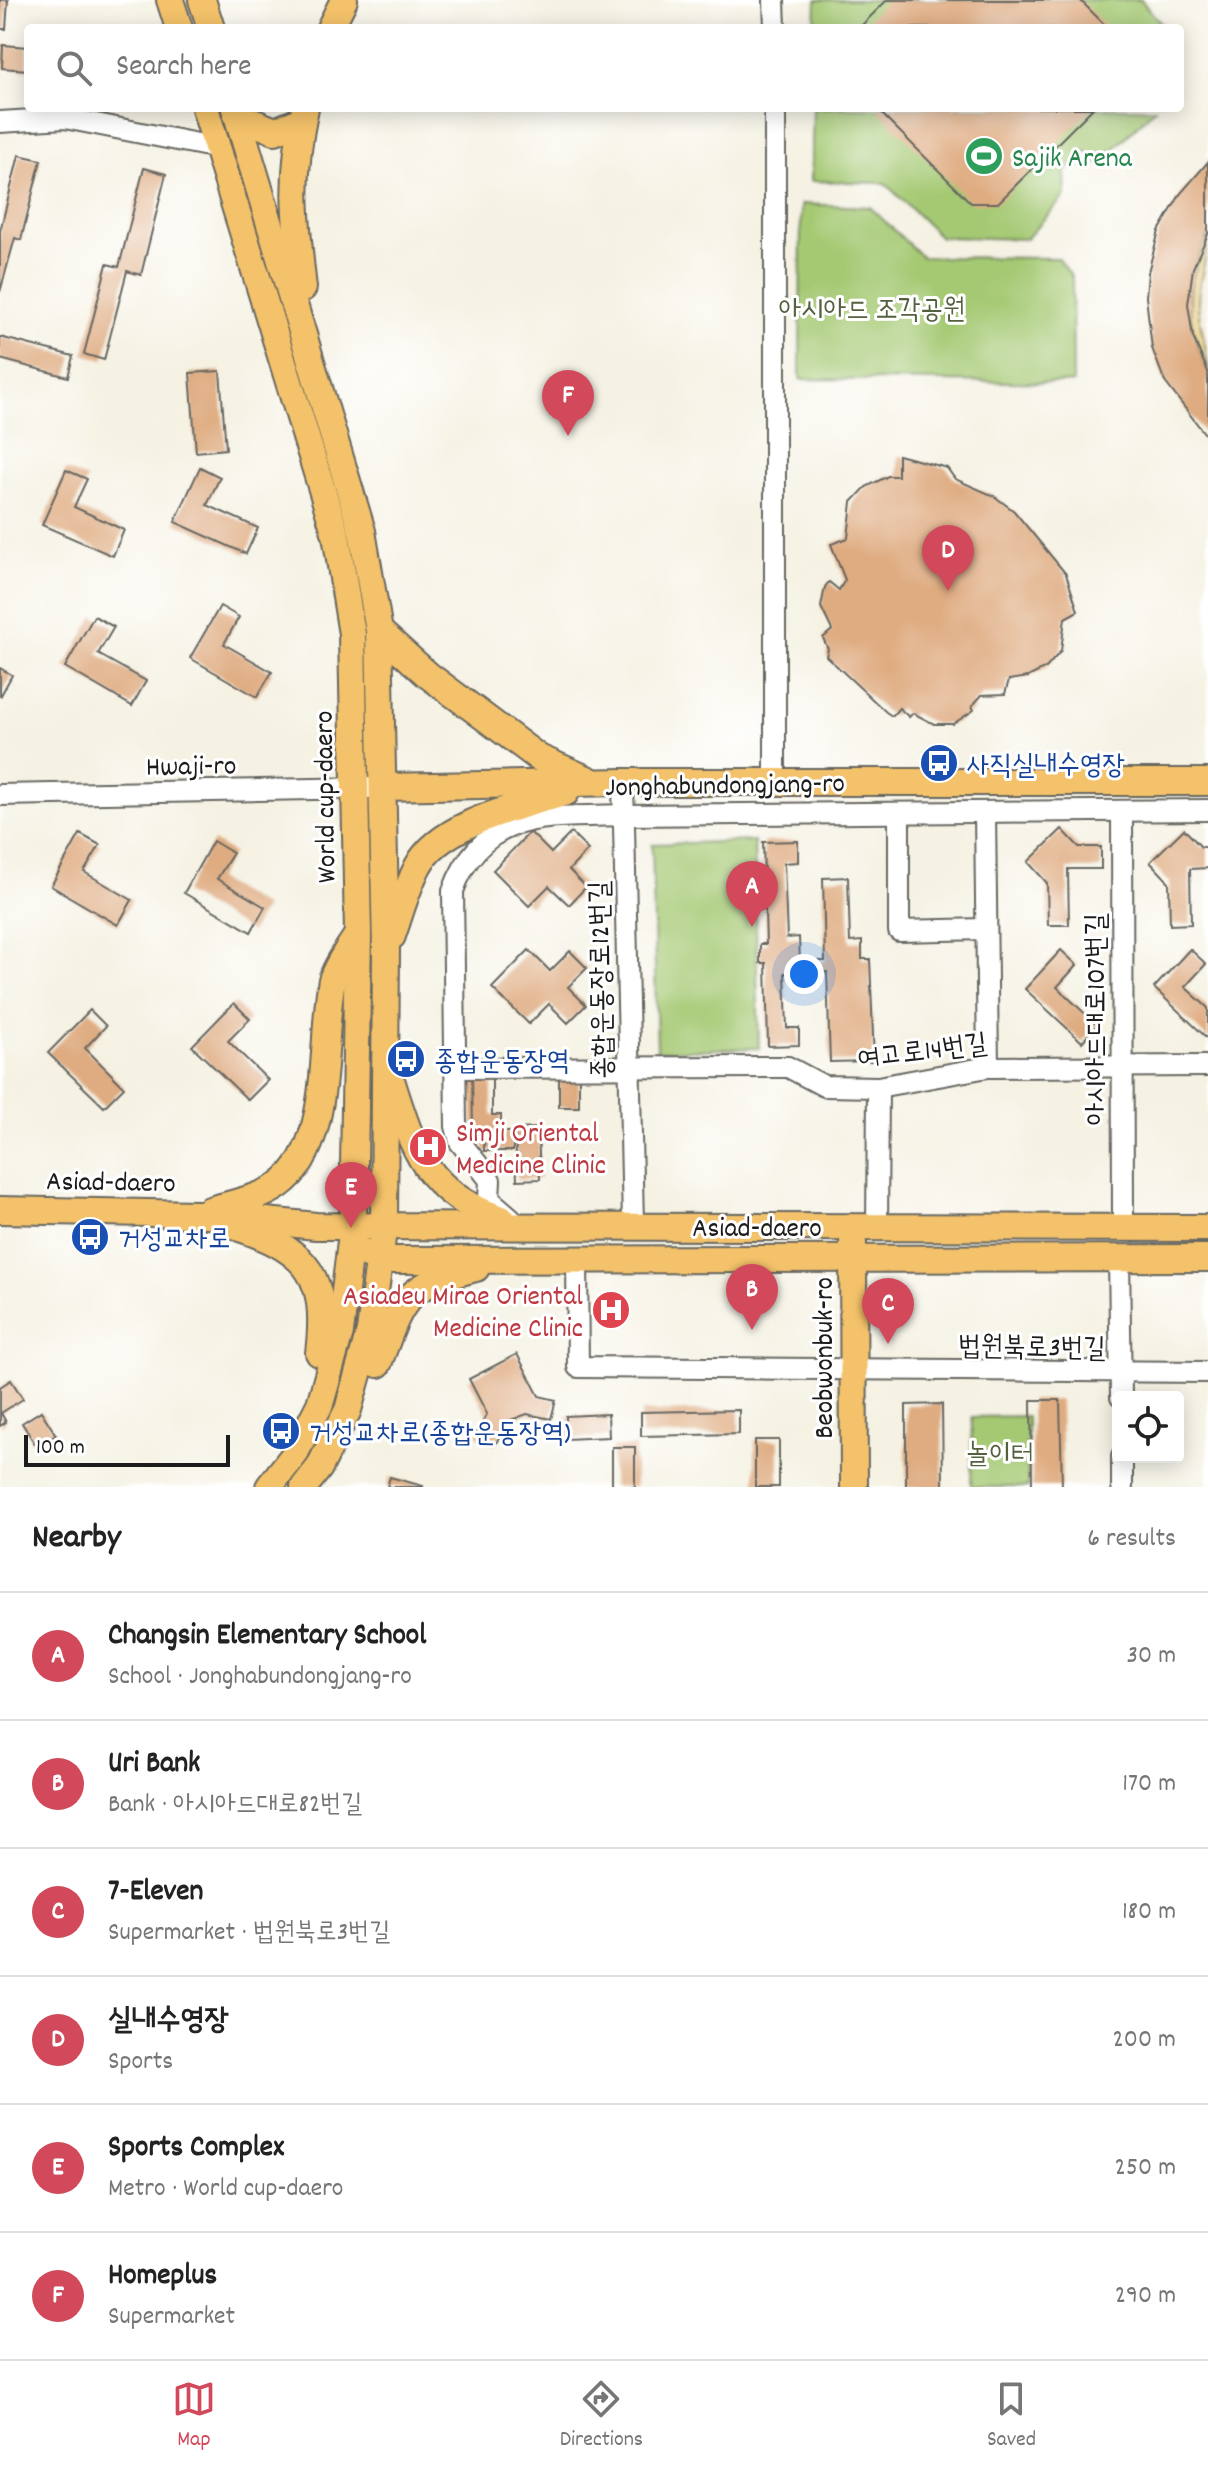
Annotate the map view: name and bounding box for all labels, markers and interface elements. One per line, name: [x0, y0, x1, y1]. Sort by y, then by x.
search box: [24, 24, 1184, 112]
icon: search: [52, 46, 96, 90]
text: Search here: [116, 47, 252, 90]
sports icon: Sajik Arena: [963, 135, 1005, 177]
place label: Sajik Arena: [1012, 141, 1133, 181]
park label: 아시아드 조각공원: [779, 292, 965, 332]
pin: F: [542, 370, 594, 436]
pin: D: [922, 525, 974, 591]
street label: World cup-daero: [306, 710, 350, 883]
bus stop icon: 사직실내수영장: [918, 742, 960, 784]
street label: Hwaji-ro: [146, 748, 237, 790]
place label: 사직실내수영장: [967, 748, 1125, 788]
street label: Jonghabundongjang-ro: [605, 766, 845, 810]
pin: A: [726, 861, 778, 927]
street label: 종합운동장로12번길: [582, 880, 626, 1080]
street label: 아시아드대로107번길: [1079, 913, 1119, 1125]
your location: [784, 954, 824, 994]
street label: 여고로14번길: [855, 1026, 990, 1082]
bus stop icon: 종합운동장역: [385, 1038, 427, 1080]
place label: 종합운동장역: [434, 1044, 569, 1084]
place label: Simji Oriental Medicine Clinic: [456, 1116, 606, 1188]
hospital icon: Simji Oriental Medicine Clinic: [407, 1126, 449, 1168]
pin: E: [325, 1162, 377, 1228]
street label: Asiad-daero: [46, 1164, 176, 1206]
street label: Asiad-daero: [692, 1211, 822, 1251]
bus stop icon: 거성교차로: [69, 1216, 111, 1258]
place label: 거성교차로: [118, 1222, 231, 1262]
pin: B: [726, 1264, 778, 1330]
street label: Beobwonbuk-ro: [807, 1277, 847, 1439]
pin: C: [862, 1278, 914, 1344]
place label: Asiadeu Mirae Oriental Medicine Clinic: [343, 1279, 583, 1351]
hospital icon: Asiadeu Mirae Oriental Medicine Clinic: [590, 1289, 632, 1331]
street label: 법원북로3번길: [958, 1329, 1106, 1371]
map controls: [1112, 1391, 1184, 1463]
button: locate: [1112, 1391, 1184, 1463]
bus stop icon: 거성교차로(종합운동장역): [260, 1410, 302, 1452]
place label: 거성교차로(종합운동장역): [309, 1416, 571, 1456]
scale bar: [24, 1431, 230, 1467]
text: 100 m: [36, 1433, 85, 1464]
park label: 놀이터: [966, 1437, 1034, 1477]
text: Nearby: [32, 1515, 121, 1564]
text: 6 results: [1087, 1521, 1176, 1558]
text: Changsin Elementary School: [108, 1616, 426, 1659]
text: A: [51, 1638, 65, 1675]
text: 30 m: [1126, 1638, 1176, 1675]
text: School · Jonghabundongjang-ro: [108, 1659, 412, 1696]
text: Uri Bank: [108, 1744, 200, 1787]
text: B: [52, 1766, 64, 1803]
text: 170 m: [1122, 1766, 1176, 1803]
text: Bank · 아시아드대로82번길: [108, 1787, 362, 1824]
text: 7-Eleven: [108, 1872, 203, 1915]
text: C: [52, 1894, 64, 1931]
text: 180 m: [1122, 1894, 1176, 1931]
text: Supermarket · 법원북로3번길: [108, 1915, 390, 1952]
text: 실내수영장: [108, 2001, 229, 2044]
text: D: [51, 2022, 65, 2059]
text: 200 m: [1112, 2022, 1176, 2059]
text: Sports: [108, 2044, 173, 2081]
text: Sports Complex: [108, 2128, 284, 2171]
text: E: [52, 2150, 64, 2187]
text: 250 m: [1115, 2150, 1176, 2187]
text: Metro · World cup-daero: [108, 2171, 343, 2208]
text: Homeplus: [108, 2256, 217, 2299]
text: F: [52, 2278, 64, 2315]
text: 290 m: [1115, 2278, 1176, 2315]
text: Supermarket: [108, 2299, 235, 2336]
tab: Map: [172, 2377, 216, 2456]
tab: Directions: [560, 2377, 643, 2456]
tab: Saved: [987, 2377, 1036, 2456]

